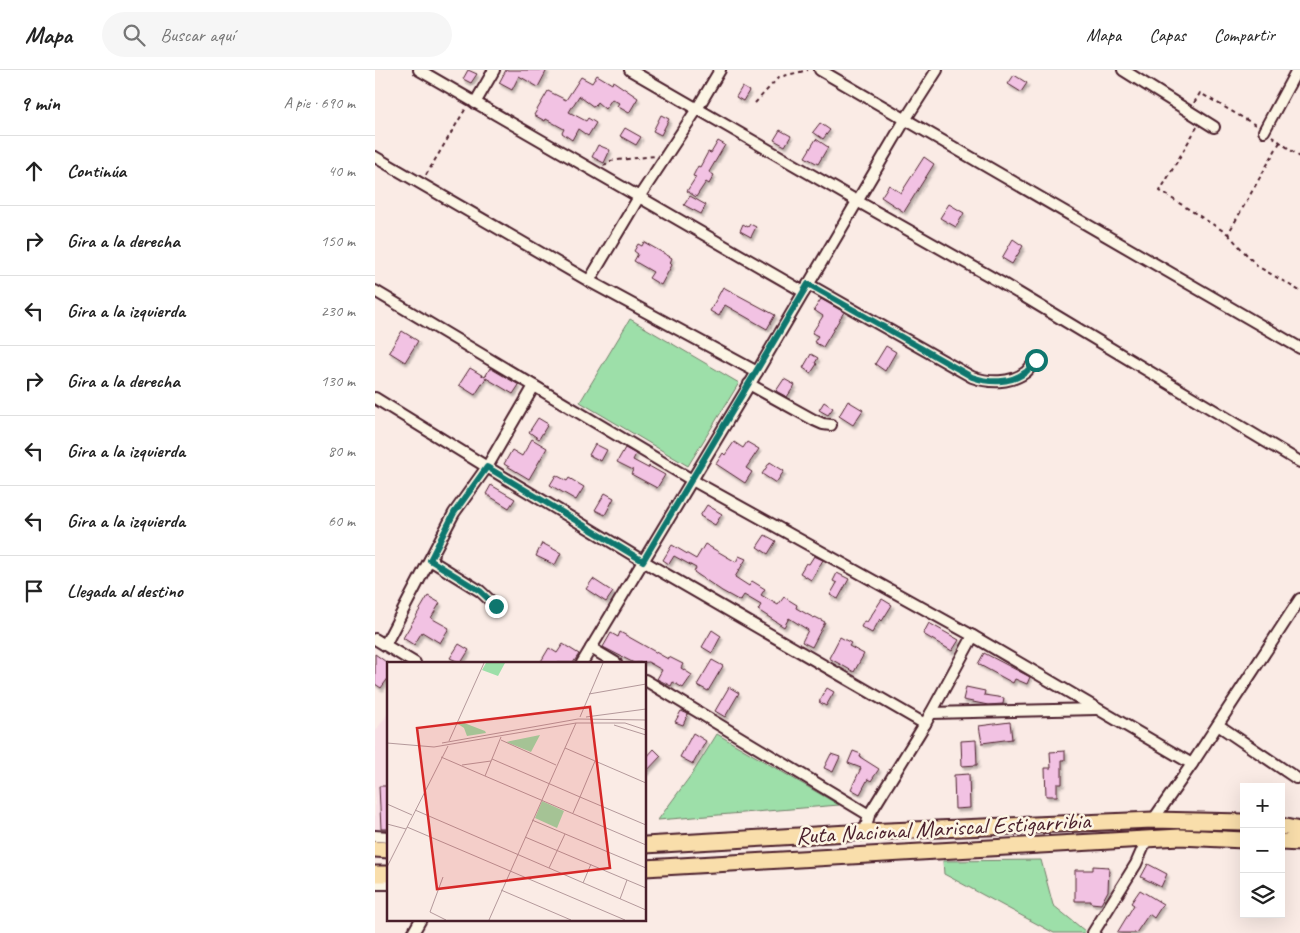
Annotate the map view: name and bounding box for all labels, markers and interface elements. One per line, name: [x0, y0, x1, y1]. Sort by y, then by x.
search box: [102, 12, 452, 57]
text: Mapa: [25, 20, 72, 50]
icon: search: [120, 21, 148, 49]
text: Buscar aquí: [160, 23, 235, 47]
text: Mapa: [1086, 24, 1121, 46]
text: Capas: [1149, 24, 1186, 46]
text: Compartir: [1214, 24, 1275, 46]
text: 9 min: [20, 90, 60, 116]
text: A pie · 690 m: [284, 93, 355, 113]
icon: ahead: [20, 157, 48, 185]
text: Continúa: [67, 159, 126, 183]
text: 40 m: [328, 161, 355, 181]
icon: right: [20, 227, 48, 255]
text: Gira a la derecha: [67, 229, 180, 253]
text: 150 m: [321, 231, 355, 251]
icon: left: [20, 297, 48, 325]
text: Gira a la izquierda: [67, 299, 185, 323]
text: 230 m: [321, 301, 355, 321]
route start: [1025, 349, 1048, 372]
icon: right: [20, 367, 48, 395]
text: Gira a la derecha: [67, 369, 180, 393]
text: 130 m: [321, 371, 355, 391]
icon: left: [20, 437, 48, 465]
text: Gira a la izquierda: [67, 439, 185, 463]
text: 80 m: [328, 441, 355, 461]
icon: left: [20, 507, 48, 535]
text: Gira a la izquierda: [67, 509, 185, 533]
text: 60 m: [328, 511, 355, 531]
icon: arrive: [20, 577, 48, 605]
text: Llegada al destino: [67, 579, 183, 603]
route end: [485, 595, 508, 618]
inset map: [387, 662, 646, 920]
map controls: [1240, 783, 1285, 918]
button: +: [1240, 783, 1285, 828]
street label: Ruta Nacional Mariscal Estigarribia: [795, 805, 1092, 851]
button: −: [1240, 828, 1285, 873]
button: layers: [1240, 873, 1285, 918]

